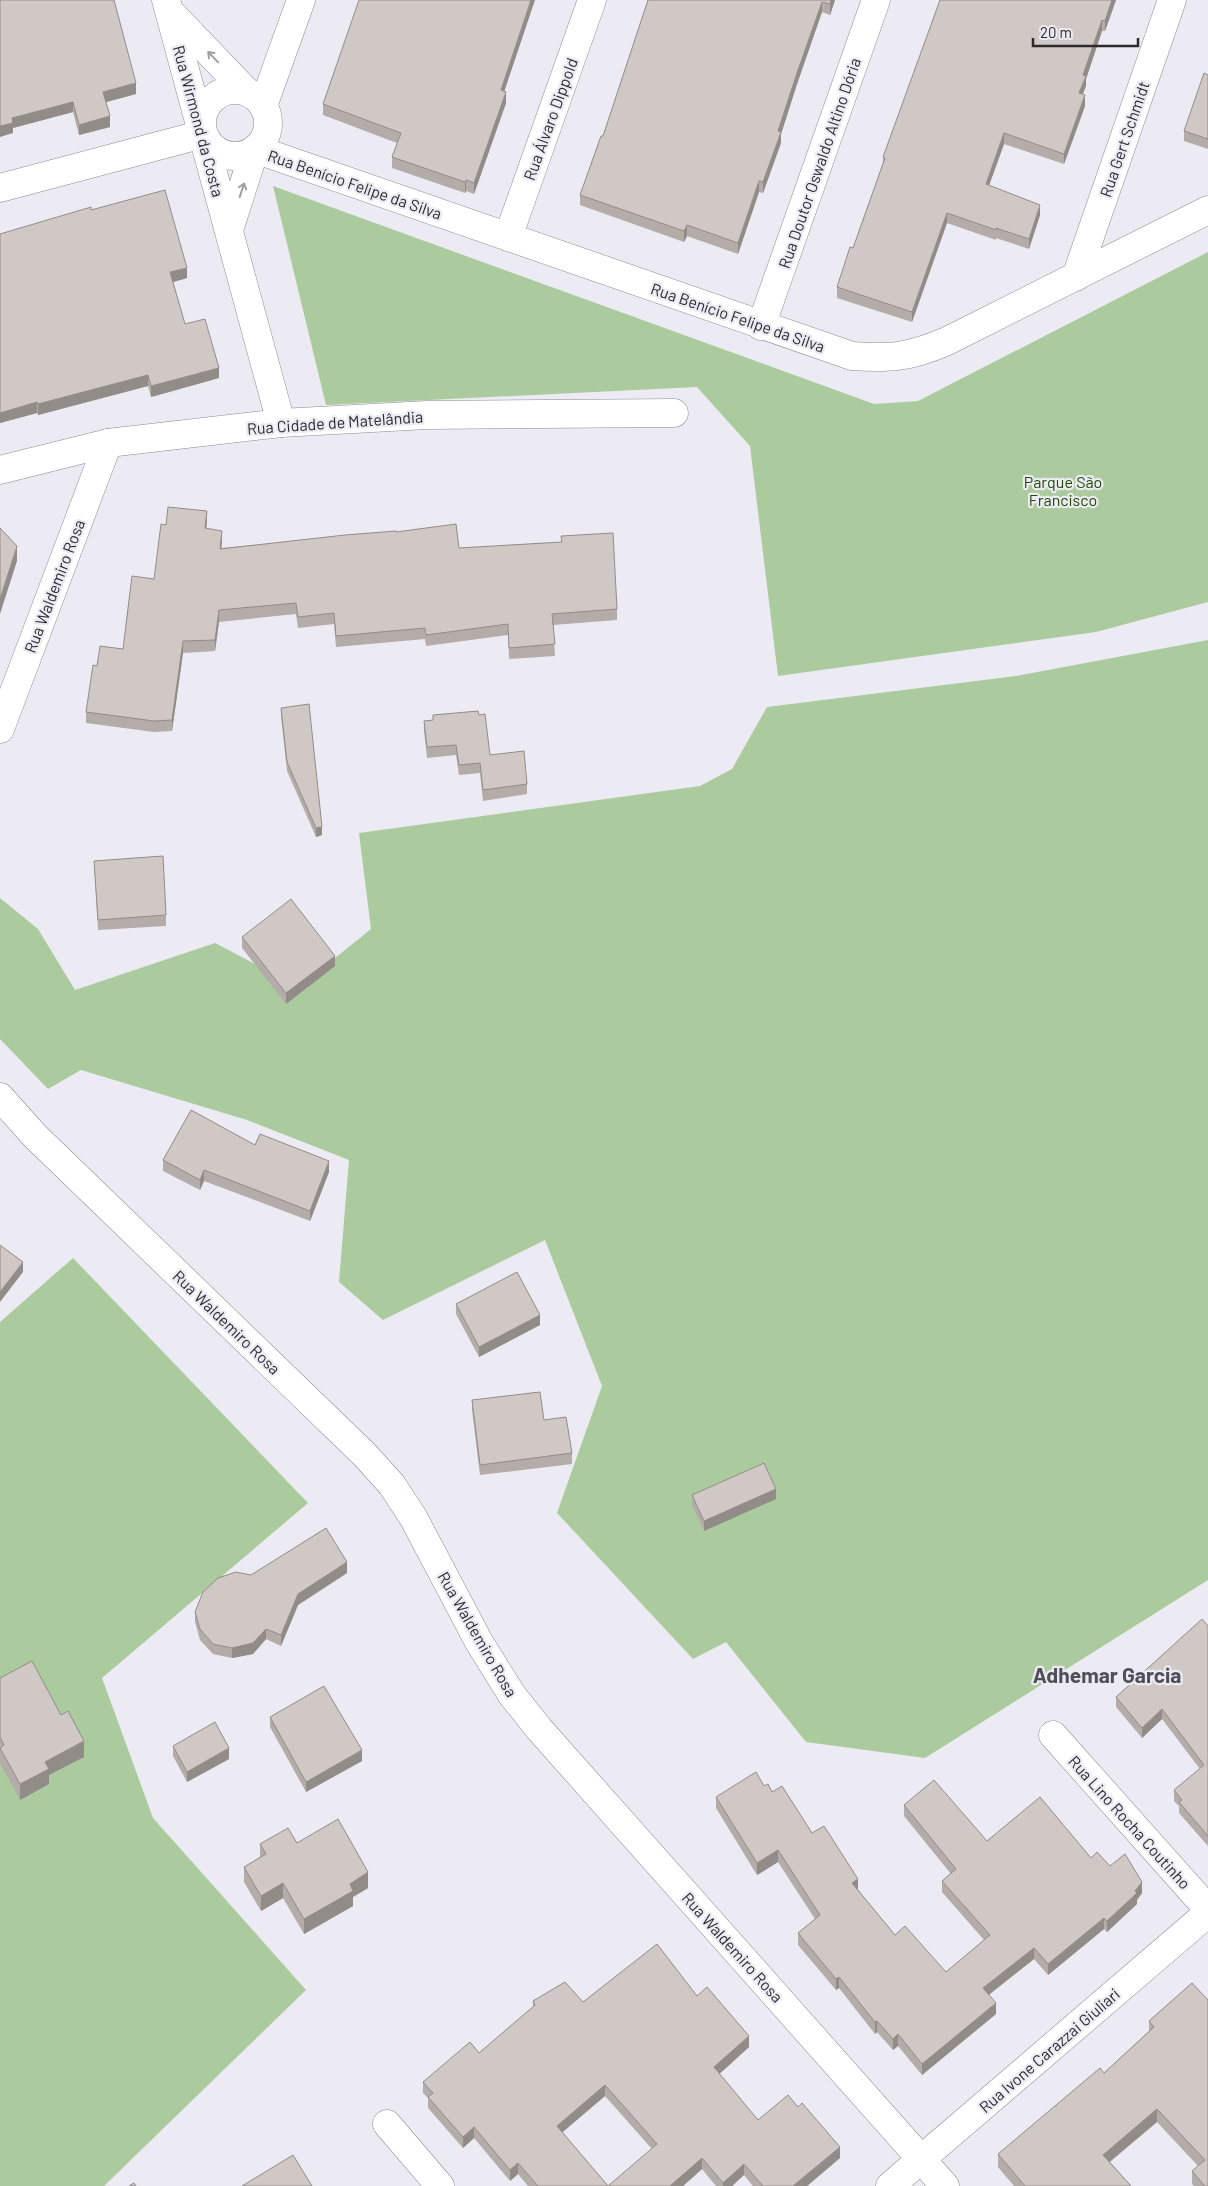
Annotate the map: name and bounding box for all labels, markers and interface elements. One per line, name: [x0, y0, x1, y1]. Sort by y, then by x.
scale bar: [1033, 15, 1138, 47]
text: 20 m: [1040, 23, 1072, 41]
street label: Rua Wirmond da Costa: [170, 43, 228, 199]
one-way arrow: [207, 50, 219, 63]
street label: Rua Álvaro Dippold: [519, 55, 581, 183]
street label: Rua Doutor Oswaldo Altino Dória: [774, 55, 864, 271]
street label: Rua Gert Schmidt: [1095, 79, 1153, 199]
street label: Rua Benício Felipe da Silva: [266, 145, 444, 223]
one-way arrow: [238, 182, 247, 198]
street label: Rua Benício Felipe da Silva: [649, 278, 827, 356]
street label: Rua Cidade de Matelândia: [246, 406, 424, 438]
park label: Parque São Francisco: [1024, 472, 1102, 509]
street label: Rua Waldemiro Rosa: [20, 517, 88, 655]
street label: Rua Waldemiro Rosa: [170, 1266, 284, 1378]
street label: Rua Waldemiro Rosa: [434, 1568, 522, 1700]
district label: Adhemar Garcia: [1033, 1662, 1181, 1687]
street label: Rua Lino Rocha Coutinho: [1065, 1751, 1195, 1893]
street label: Rua Waldemiro Rosa: [679, 1888, 787, 2006]
street label: Rua Ivone Carazzai Giuliari: [975, 1984, 1123, 2116]

